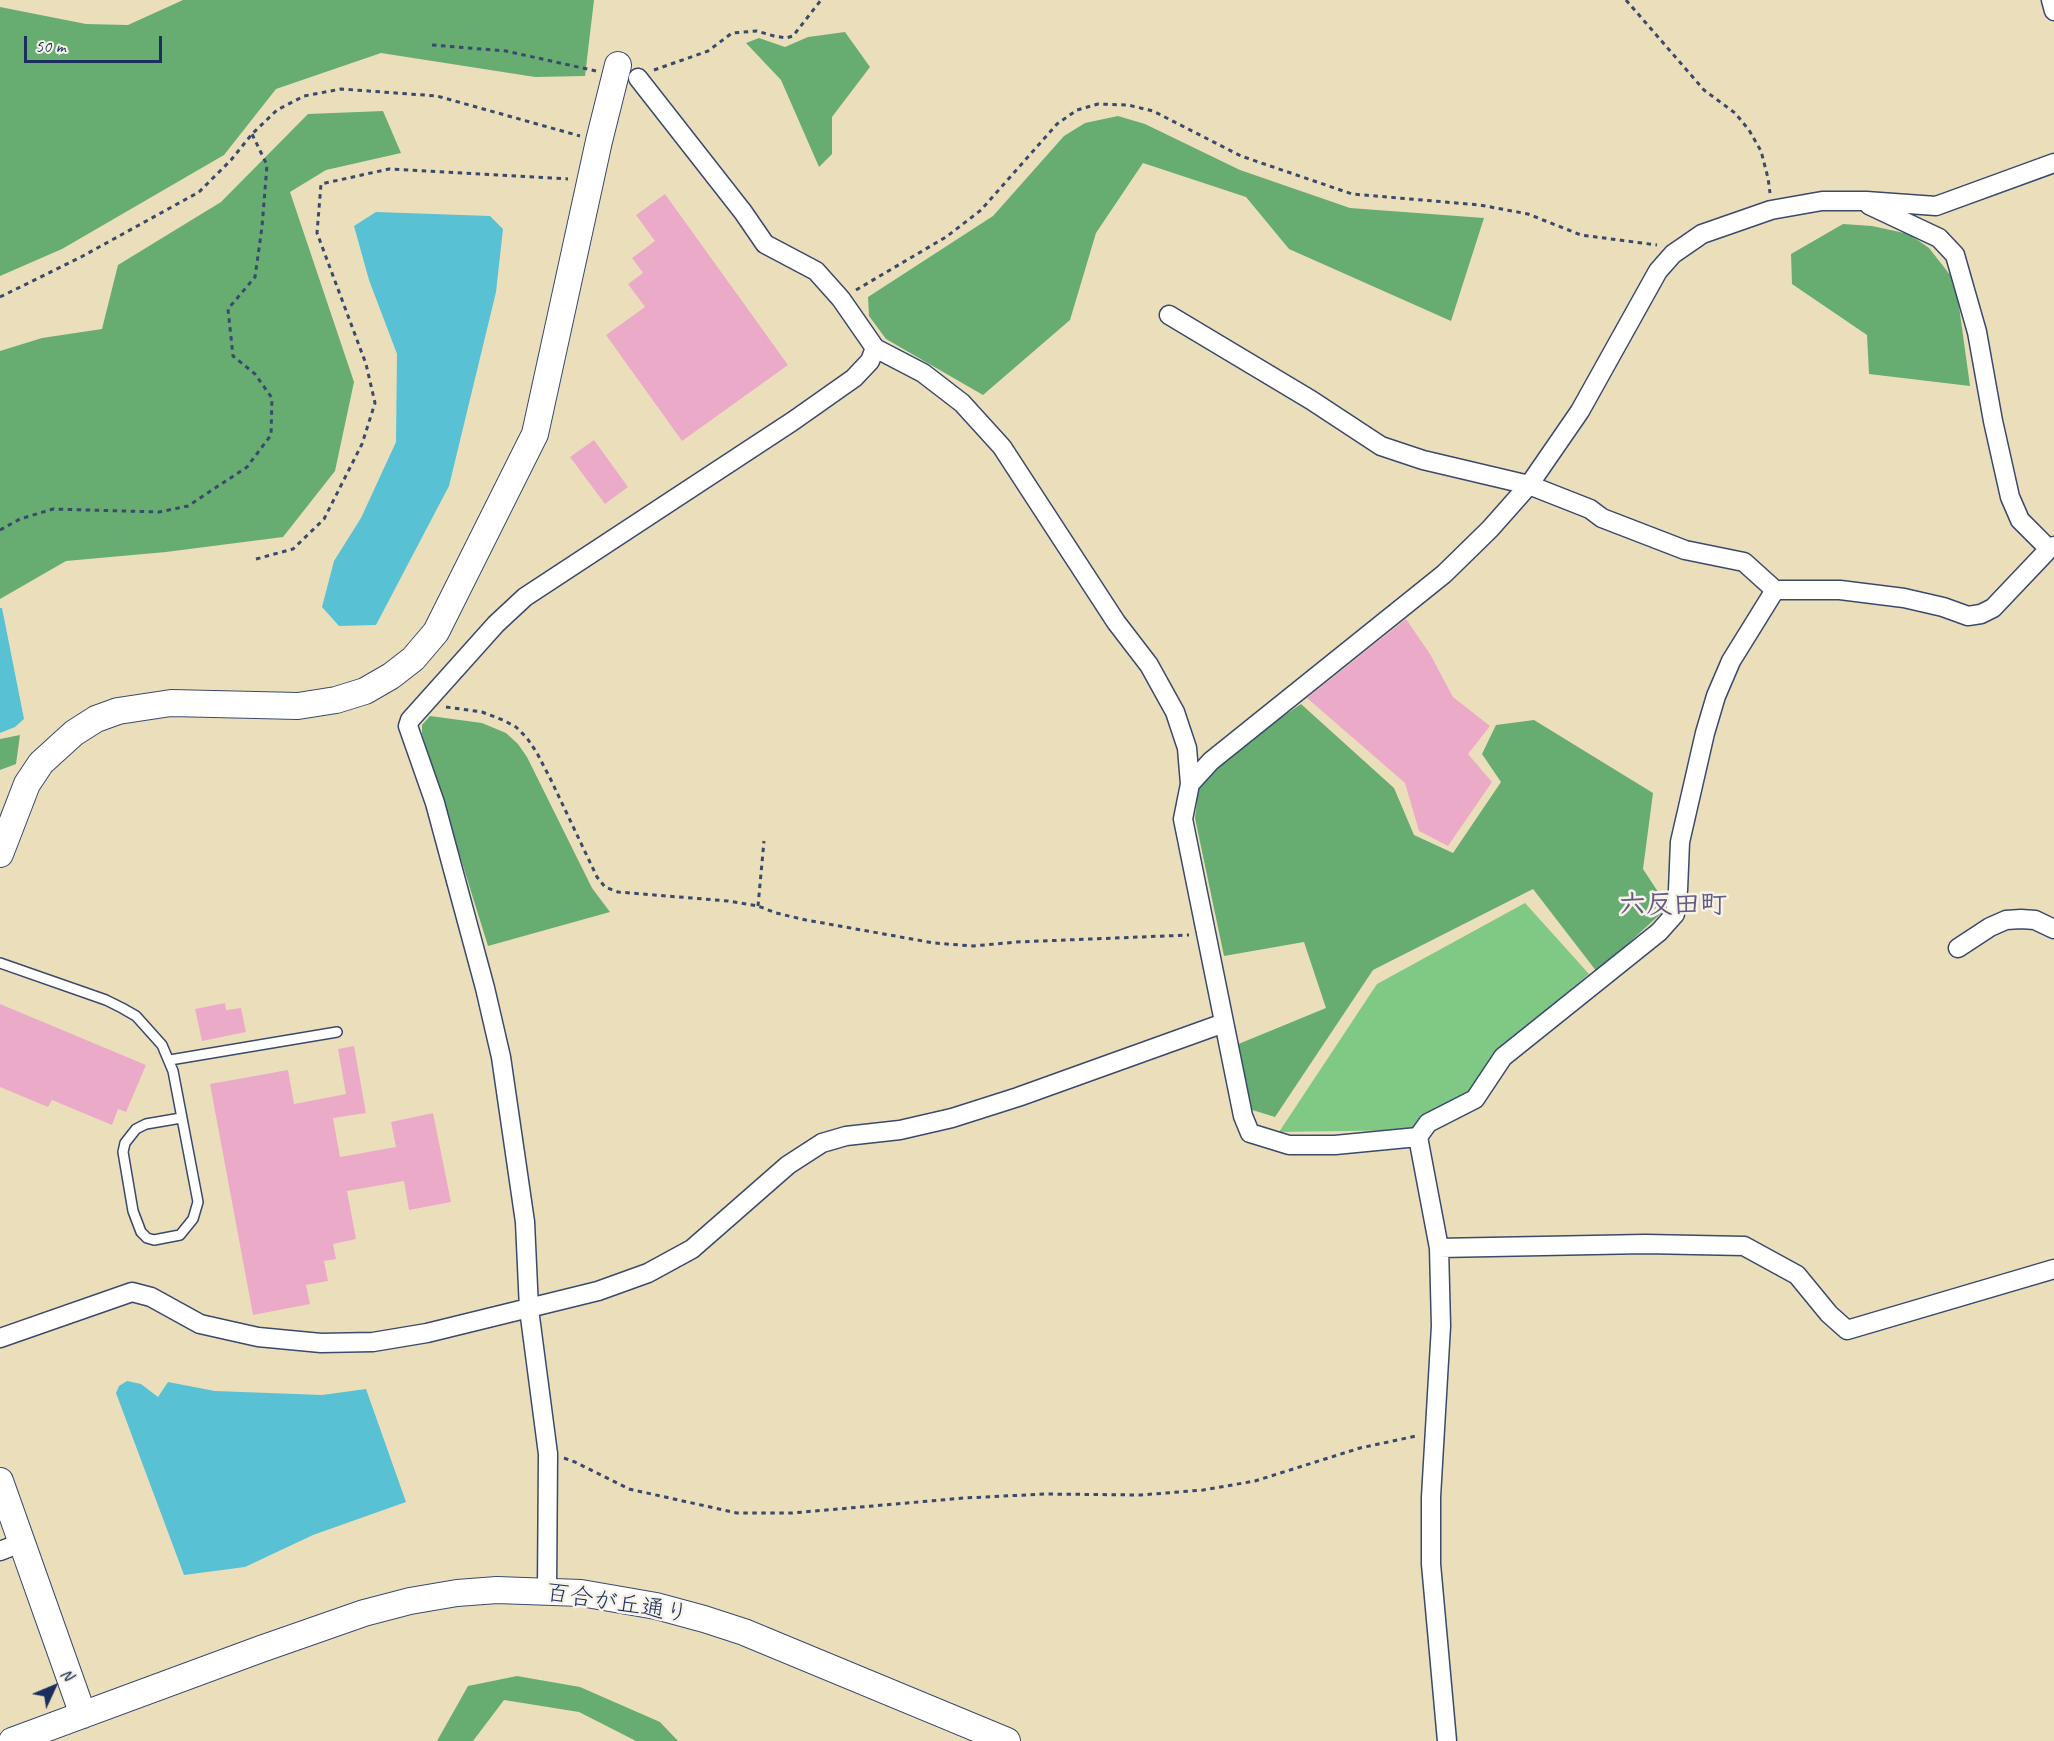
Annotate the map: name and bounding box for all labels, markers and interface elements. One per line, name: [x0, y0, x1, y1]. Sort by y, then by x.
scale bar: [27, 24, 165, 62]
text: 50 m: [35, 35, 66, 57]
district label: 六反田町: [1619, 890, 1727, 922]
street label: 百合が丘通り: [544, 1579, 690, 1629]
north arrow: [24, 1657, 84, 1717]
text: N: [56, 1664, 78, 1685]

